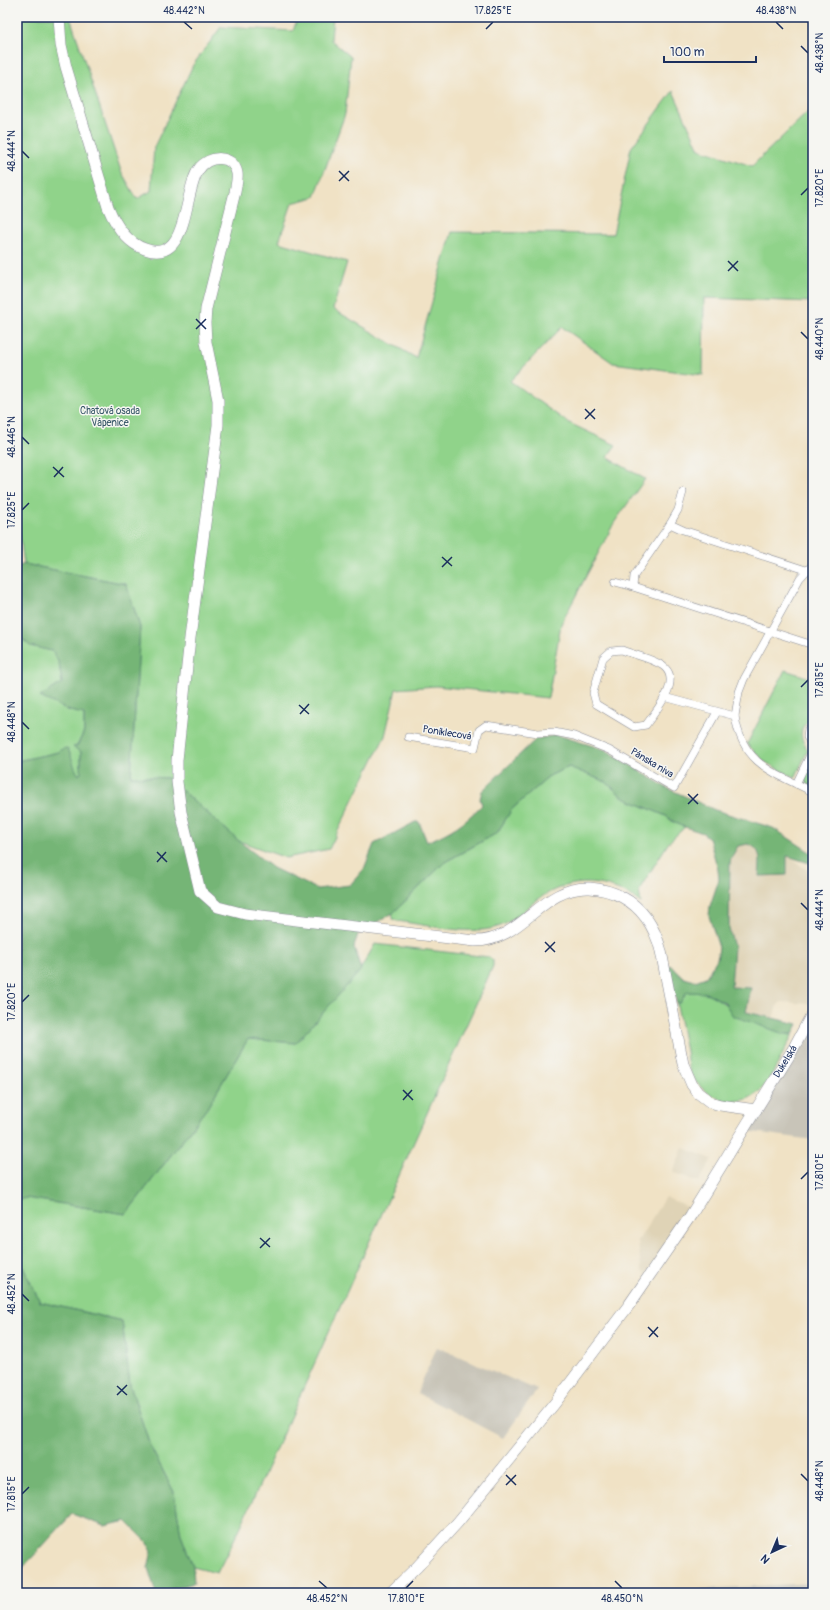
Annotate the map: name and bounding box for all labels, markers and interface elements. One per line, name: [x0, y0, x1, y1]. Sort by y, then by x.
text: 48.442°N: [163, 5, 205, 17]
text: 17.825°E: [474, 5, 512, 17]
text: 48.438°N: [756, 5, 797, 17]
text: 48.438°N: [814, 32, 826, 73]
scale bar: [664, 38, 756, 64]
text: 100 m: [670, 45, 705, 60]
text: 48.444°N: [6, 130, 18, 172]
text: 17.820°E: [814, 169, 826, 207]
text: 48.440°N: [814, 317, 826, 360]
park label: Chatová osada Vápenice: [80, 405, 140, 429]
text: 48.446°N: [6, 416, 18, 458]
text: 17.825°E: [6, 491, 18, 529]
text: 17.815°E: [814, 662, 826, 698]
text: 48.448°N: [6, 701, 18, 742]
street label: Poniklecová: [422, 723, 473, 743]
street label: Pánska niva: [628, 745, 676, 781]
text: 48.444°N: [814, 889, 826, 931]
text: 17.820°E: [6, 983, 18, 1021]
street label: Dukelská: [771, 1043, 800, 1080]
text: 17.810°E: [814, 1154, 826, 1190]
text: 48.452°N: [6, 1273, 18, 1314]
text: 48.448°N: [814, 1460, 826, 1501]
text: 17.815°E: [6, 1476, 18, 1512]
north arrow: [752, 1532, 792, 1572]
text: N: [758, 1551, 773, 1566]
text: 48.452°N: [307, 1593, 348, 1605]
text: 17.810°E: [388, 1593, 424, 1605]
text: 48.450°N: [601, 1593, 643, 1605]

